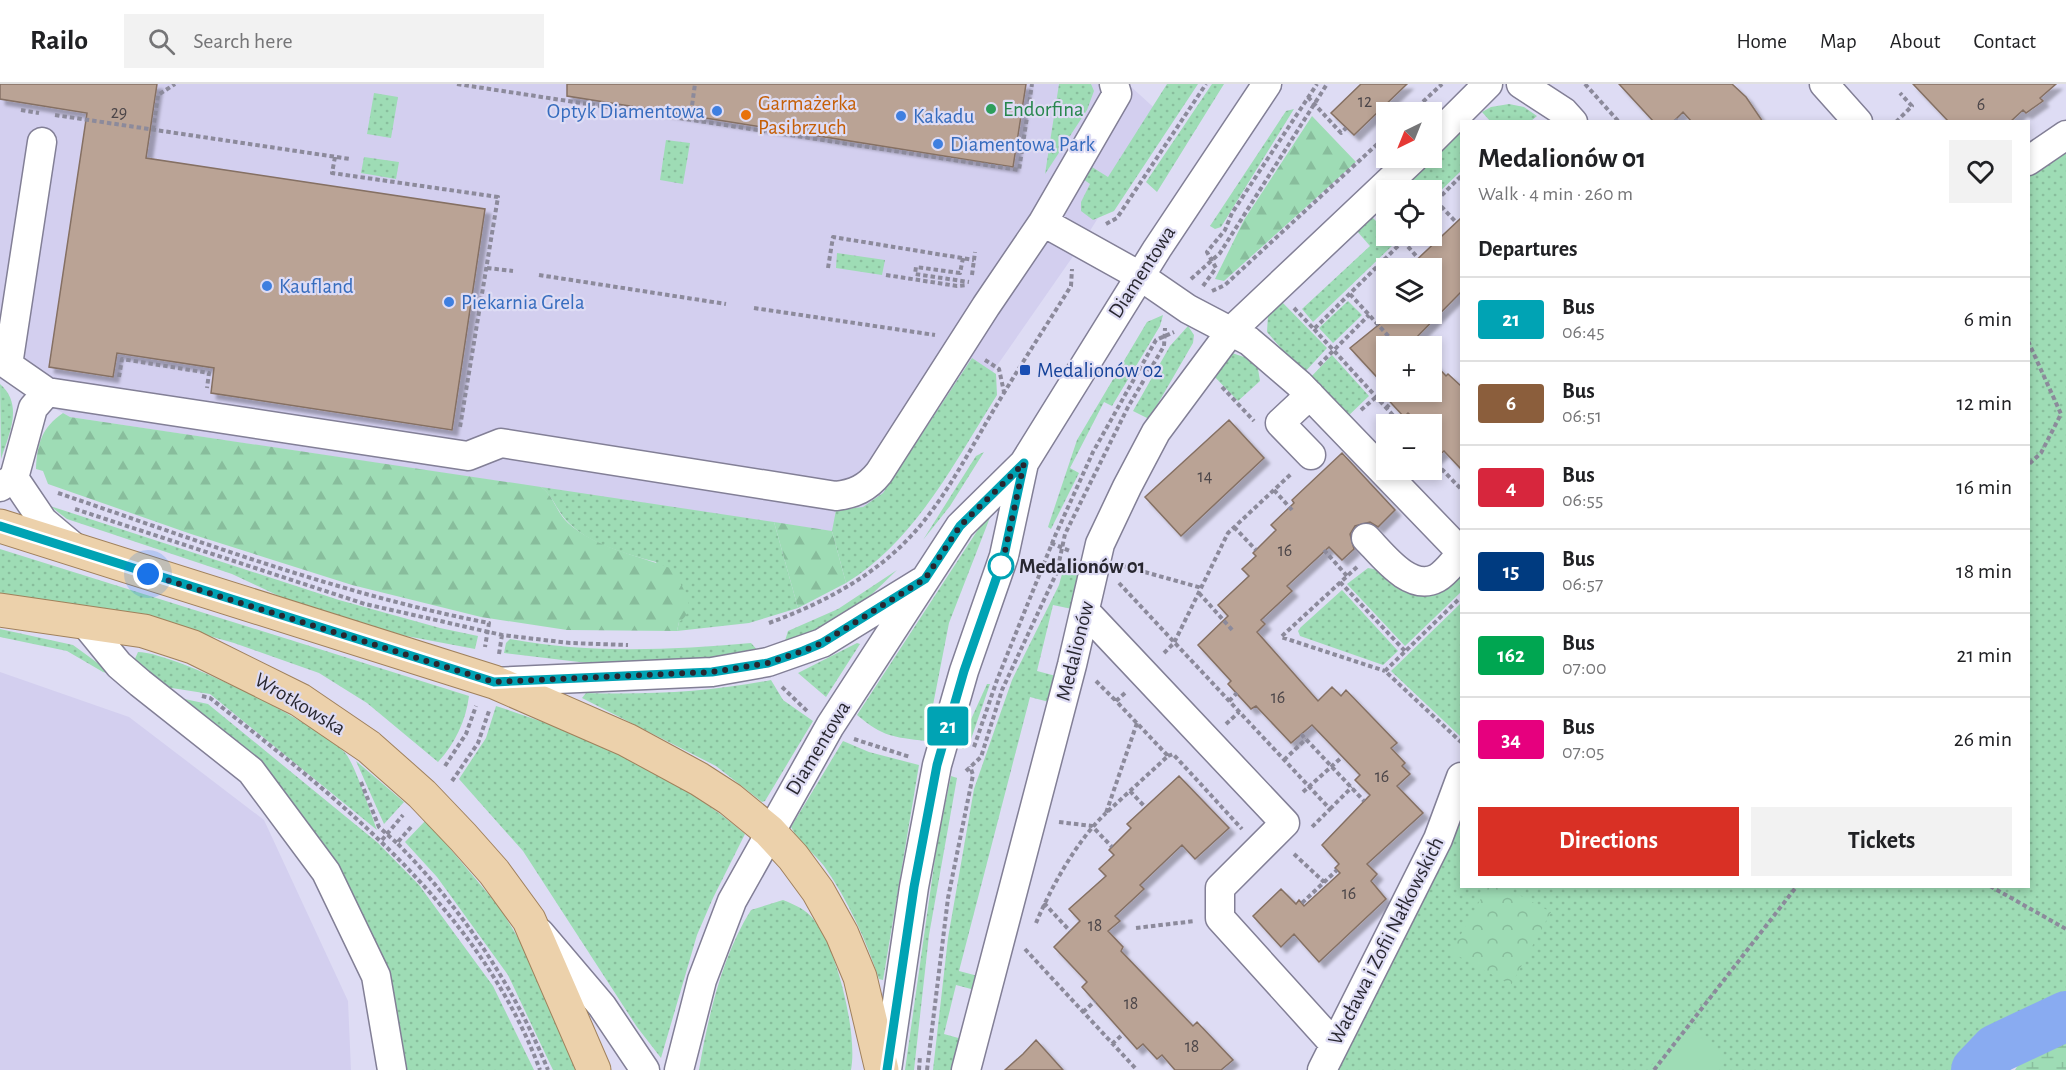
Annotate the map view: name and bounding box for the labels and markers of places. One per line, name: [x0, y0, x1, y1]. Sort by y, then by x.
place label: Garmażerka Pasibrzuch: [758, 93, 857, 138]
place label: Endorfina: [1003, 99, 1084, 120]
place label: Optyk Diamentowa: [547, 101, 705, 122]
marker: Endorfina: [984, 102, 998, 116]
marker: Optyk Diamentowa: [710, 104, 724, 118]
place label: Kakadu: [913, 106, 975, 127]
marker: Garmażerka Pasibrzuch: [739, 108, 753, 122]
marker: Kakadu: [894, 109, 908, 123]
place label: Diamentowa Park: [950, 134, 1096, 155]
marker: Diamentowa Park: [931, 137, 945, 151]
place label: Kaufland: [279, 276, 354, 297]
marker: Kaufland: [260, 279, 274, 293]
place label: Piekarnia Grela: [461, 292, 585, 313]
marker: Piekarnia Grela: [442, 295, 456, 309]
place label: Medalionów 02: [1037, 360, 1163, 381]
marker: Medalionów 02: [1018, 363, 1032, 377]
marker: Medalionów 01: [988, 553, 1014, 579]
place label: Medalionów 01: [1019, 556, 1145, 577]

